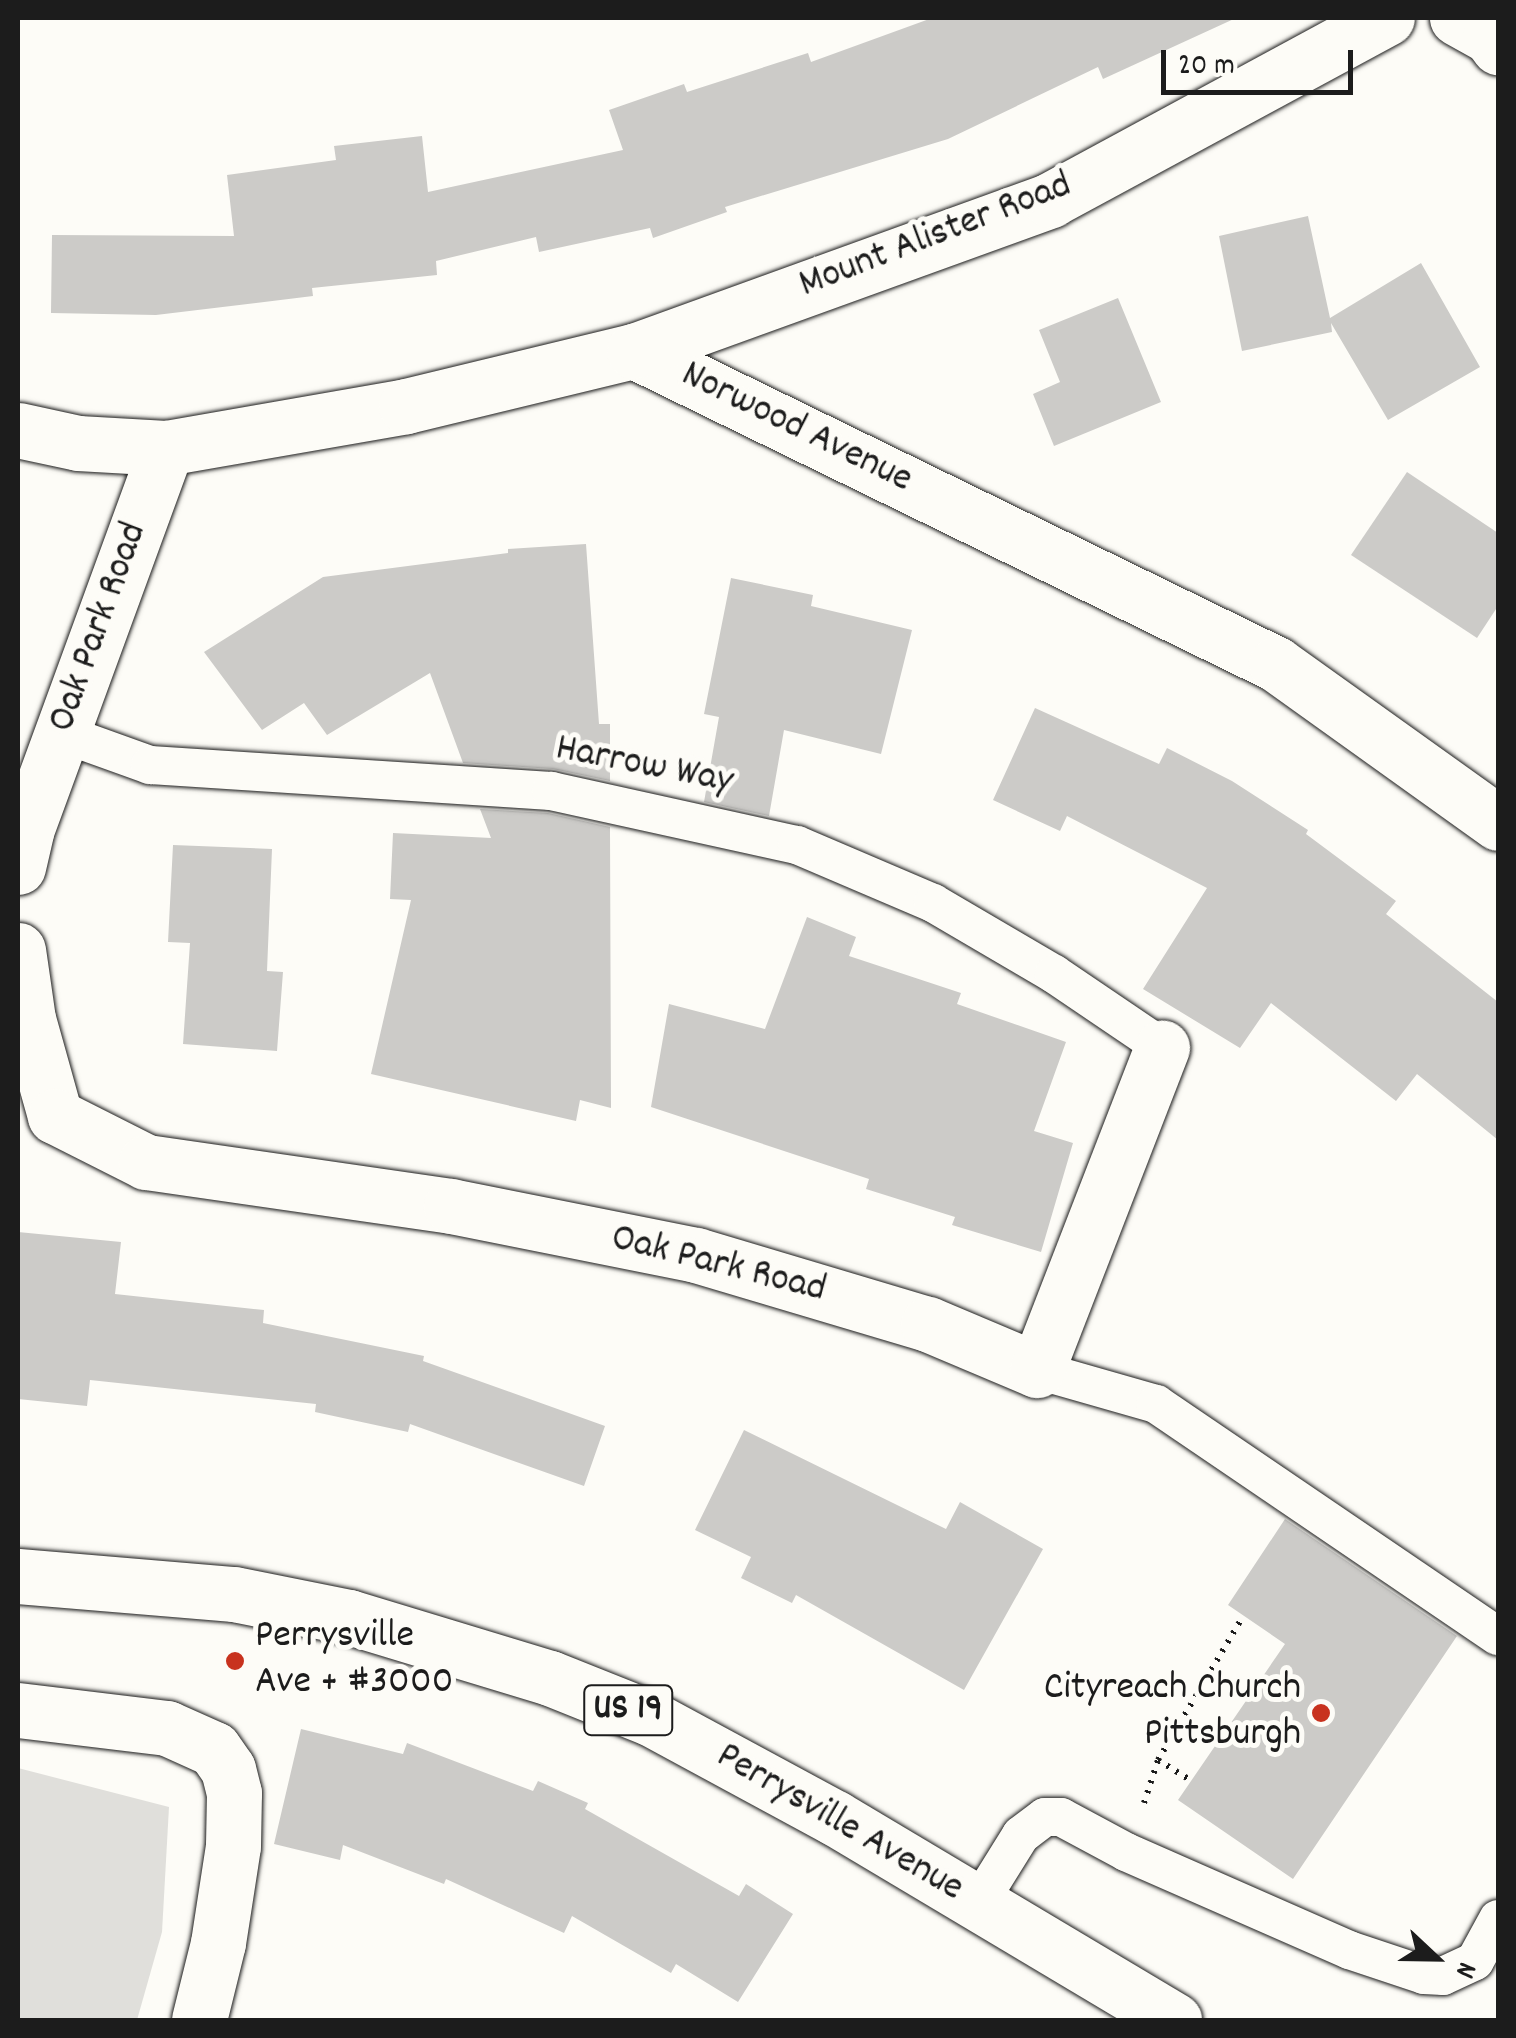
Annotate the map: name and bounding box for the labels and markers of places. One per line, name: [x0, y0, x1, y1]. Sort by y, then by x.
place label: Perrysville Ave + #3000: [255, 1614, 454, 1708]
marker: Perrysville Ave + #3000: [224, 1650, 246, 1672]
place label: Cityreach Church Pittsburgh: [1044, 1666, 1301, 1760]
marker: Cityreach Church Pittsburgh: [1310, 1702, 1332, 1724]

